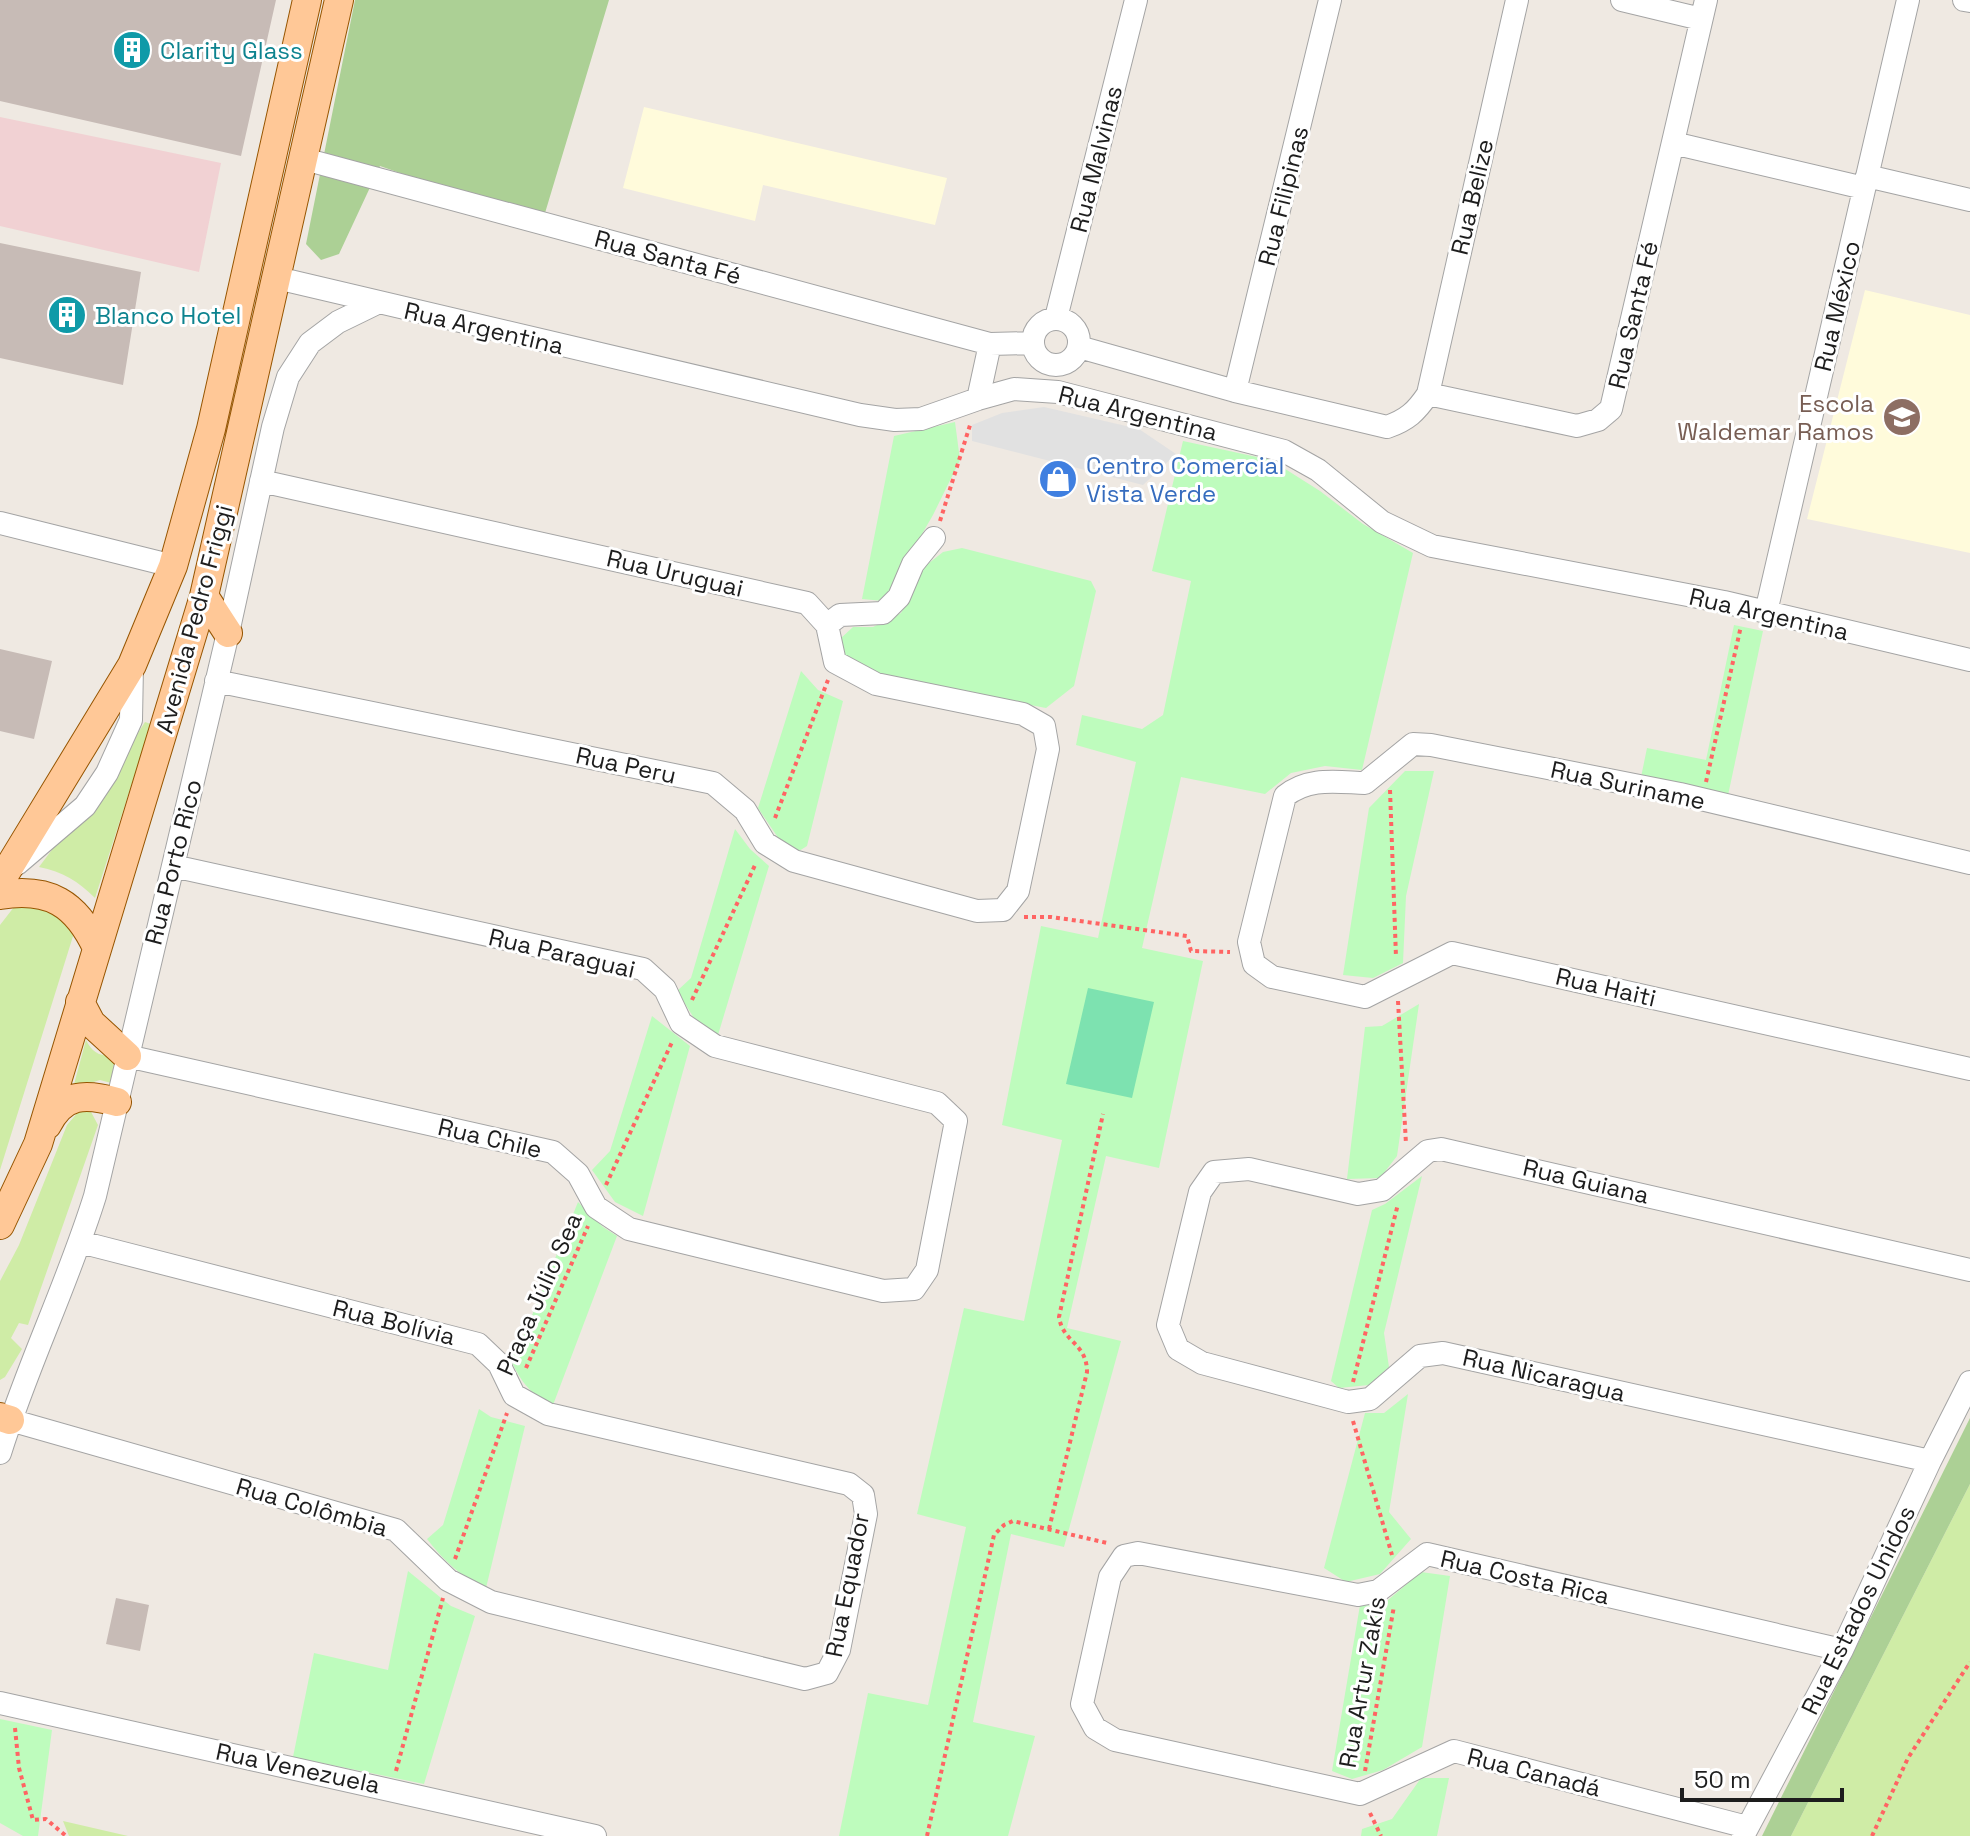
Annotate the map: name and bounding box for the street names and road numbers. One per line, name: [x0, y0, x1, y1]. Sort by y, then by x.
street label: Rua Malvinas: [1063, 82, 1129, 236]
street label: Rua Filipinas: [1251, 123, 1315, 269]
street label: Rua Belize: [1444, 136, 1500, 258]
street label: Rua Santa Fé: [591, 223, 745, 291]
street label: Rua Santa Fé: [1601, 238, 1665, 392]
street label: Rua México: [1807, 238, 1867, 374]
street label: Rua Argentina: [401, 295, 567, 361]
street label: Rua Argentina: [1055, 378, 1221, 448]
street label: Avenida Pedro Friggi: [149, 501, 239, 737]
street label: Rua Uruguai: [604, 542, 746, 604]
street label: Rua Argentina: [1686, 581, 1852, 647]
street label: Rua Peru: [573, 739, 679, 791]
street label: Rua Suriname: [1548, 753, 1708, 817]
street label: Rua Porto Rico: [137, 776, 209, 948]
street label: Rua Paraguai: [486, 921, 638, 985]
street label: Rua Haiti: [1553, 960, 1659, 1014]
street label: Rua Chile: [435, 1111, 545, 1165]
street label: Rua Guiana: [1520, 1151, 1652, 1211]
street label: Praça Júlio Sea: [489, 1208, 589, 1380]
street label: Rua Bolívia: [330, 1292, 459, 1352]
street label: Rua Nicaragua: [1460, 1341, 1628, 1409]
street label: Rua Colômbia: [232, 1471, 392, 1544]
street label: Rua Estados Unidos: [1794, 1500, 1922, 1720]
street label: Rua Equador: [818, 1510, 876, 1660]
street label: Rua Costa Rica: [1437, 1542, 1613, 1612]
street label: Rua Artur Zakis: [1332, 1594, 1392, 1770]
street label: Rua Venezuela: [213, 1735, 383, 1801]
street label: Rua Canadá: [1464, 1740, 1604, 1804]

